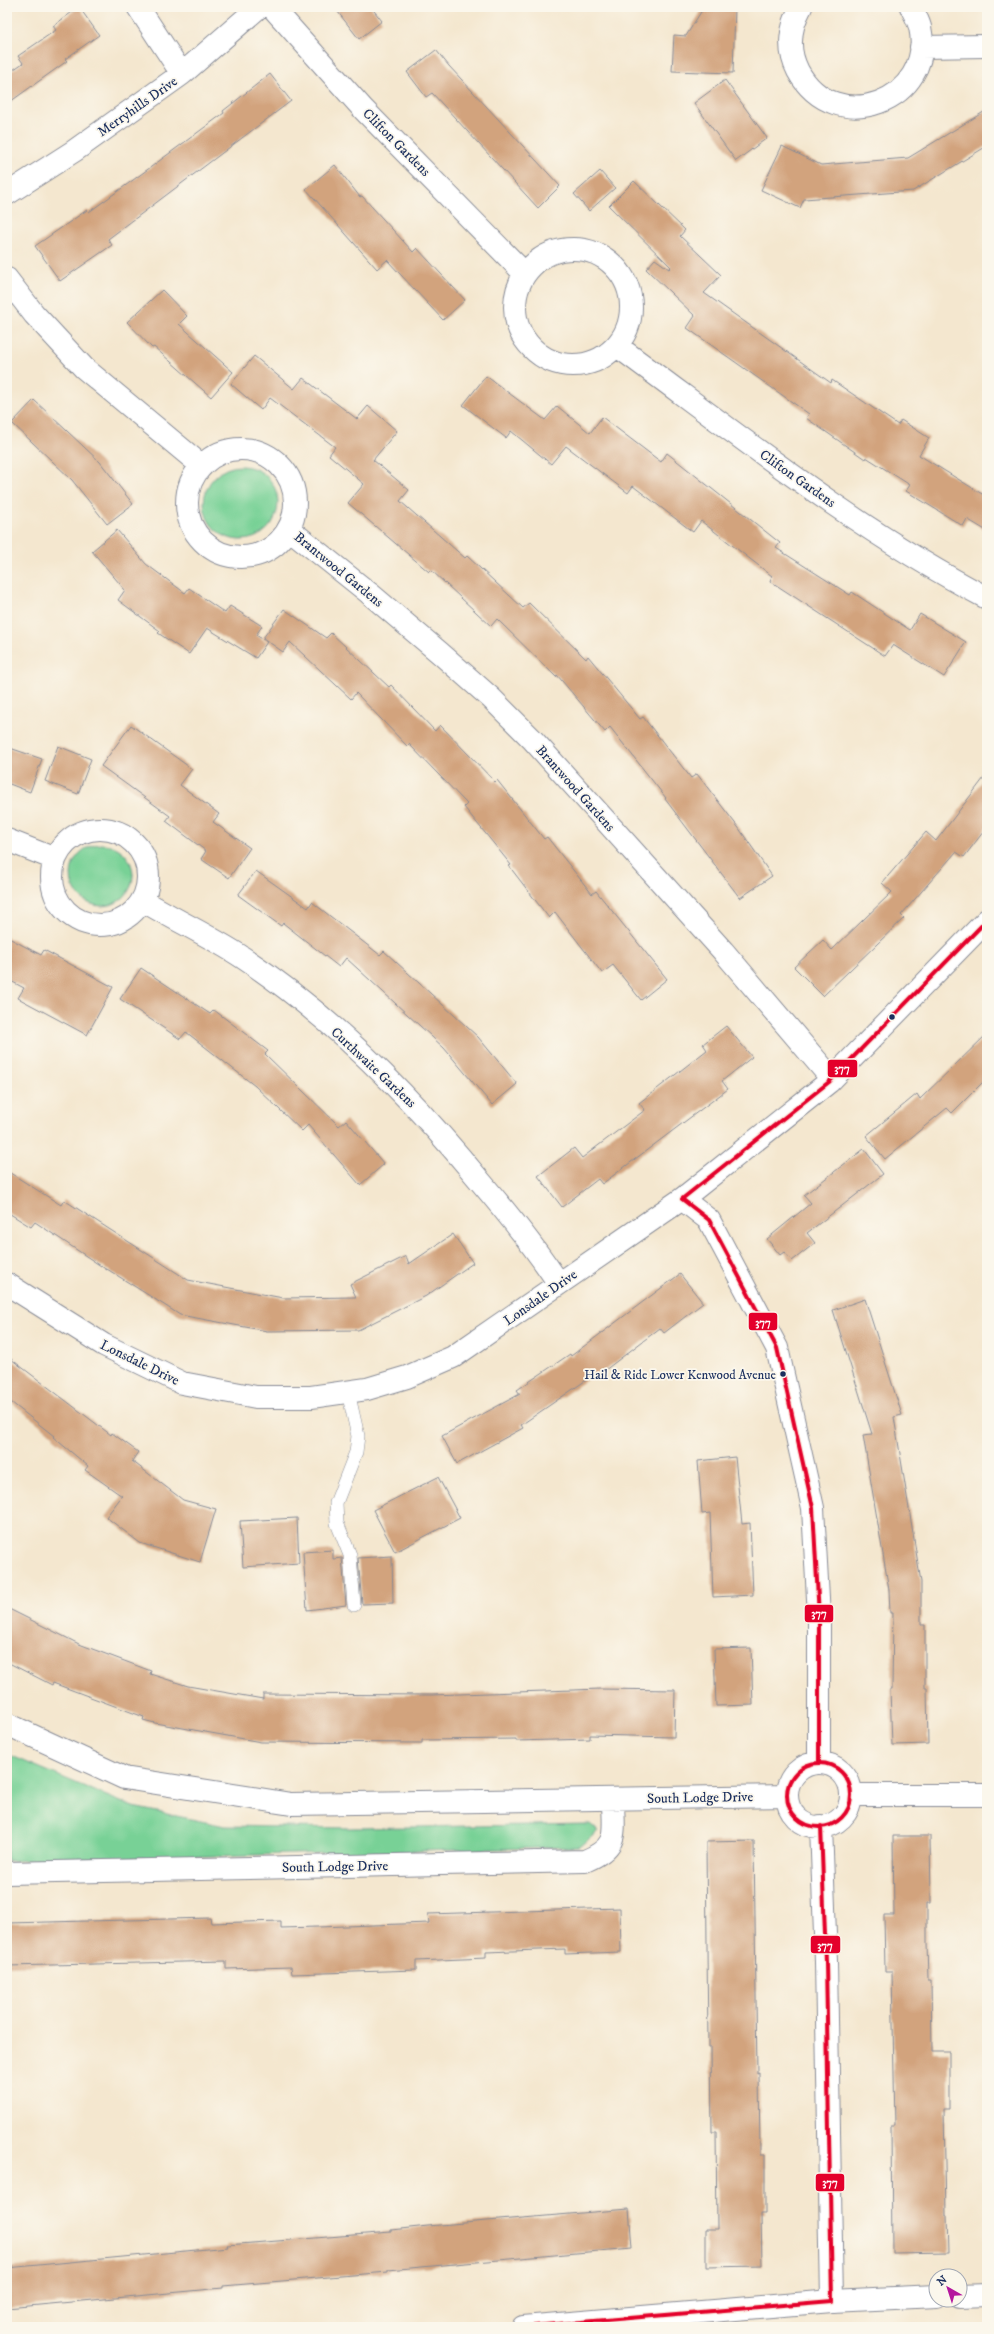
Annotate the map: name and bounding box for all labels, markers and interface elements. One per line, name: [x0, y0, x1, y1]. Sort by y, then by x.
street label: Merryhills Drive: [94, 73, 181, 141]
street label: Clifton Gardens: [359, 105, 434, 181]
street label: Clifton Gardens: [756, 446, 839, 512]
street label: Brantwood Gardens: [290, 528, 387, 612]
street label: Brantwood Gardens: [532, 742, 619, 836]
unlabelled marker: [887, 1012, 897, 1022]
street label: Curthwaite Gardens: [327, 1023, 420, 1112]
line badge: 377: [827, 1059, 858, 1078]
text: 377: [834, 1062, 850, 1076]
street label: Lonsdale Drive: [500, 1266, 581, 1330]
line badge: 377: [748, 1312, 778, 1331]
text: 377: [755, 1316, 771, 1330]
street label: Lonsdale Drive: [97, 1336, 182, 1390]
place label: Hail & Ride Lower Kenwood Avenue: [584, 1367, 776, 1383]
marker: Hail & Ride Lower Kenwood Avenue: [778, 1369, 788, 1379]
line badge: 377: [804, 1604, 834, 1623]
text: 377: [811, 1607, 827, 1621]
street label: South Lodge Drive: [647, 1788, 754, 1808]
street label: South Lodge Drive: [282, 1857, 389, 1877]
line badge: 377: [810, 1935, 841, 1954]
text: 377: [817, 1939, 833, 1953]
line badge: 377: [815, 2173, 845, 2192]
text: 377: [822, 2176, 838, 2190]
north arrow: [928, 2268, 968, 2308]
text: N: [934, 2273, 950, 2289]

